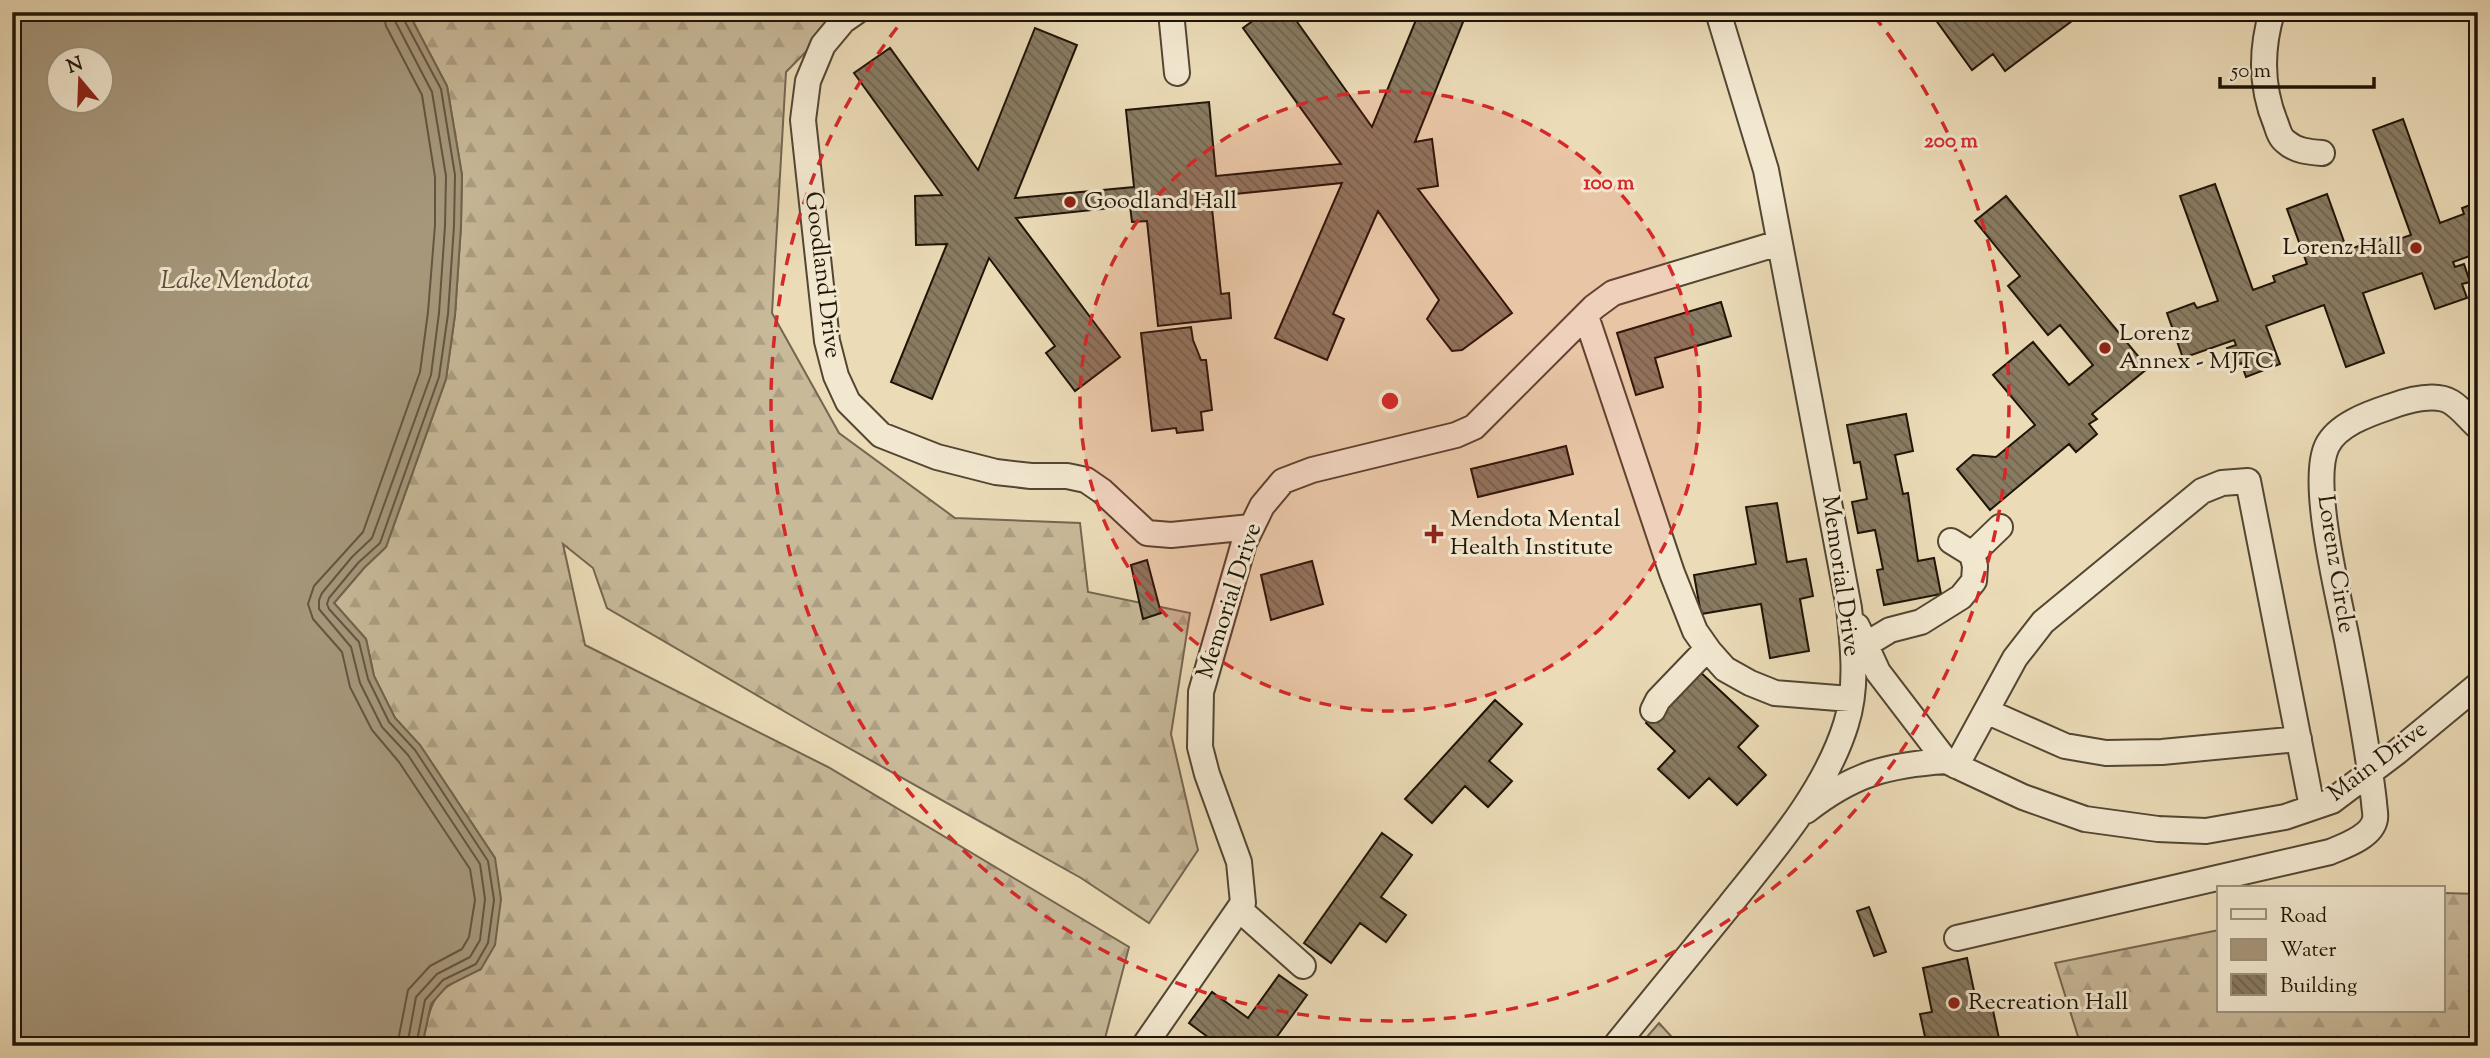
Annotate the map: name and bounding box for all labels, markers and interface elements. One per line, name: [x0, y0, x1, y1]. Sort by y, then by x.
north arrow: [46, 46, 116, 116]
scale bar: [2220, 46, 2374, 90]
text: N: [64, 51, 87, 82]
text: 50 m: [2230, 57, 2271, 87]
text: 200 m: [1924, 127, 1979, 157]
text: 100 m: [1584, 169, 1635, 199]
place label: Goodland Hall: [1084, 185, 1238, 219]
street label: Goodland Drive: [795, 190, 849, 360]
marker: Goodland Hall: [1062, 194, 1078, 210]
place label: Lorenz Hall: [2282, 231, 2402, 265]
marker: Lorenz Hall: [2408, 240, 2424, 256]
water label: Lake Mendota: [160, 263, 310, 300]
place label: Lorenz Annex - MJTC: [2119, 317, 2274, 379]
marker: Lorenz Annex - MJTC: [2097, 340, 2113, 356]
centre of rings: [1378, 389, 1402, 413]
street label: Memorial Drive: [1812, 493, 1868, 659]
street label: Lorenz Circle: [2307, 493, 2363, 635]
place label: Mendota Mental Health Institute: [1450, 503, 1621, 565]
street label: Memorial Drive: [1189, 519, 1271, 683]
marker: Mendota Mental Health Institute: [1424, 524, 1444, 544]
street label: Main Drive: [2321, 713, 2435, 811]
legend: [2217, 886, 2444, 1012]
text: Road: [2280, 902, 2327, 932]
text: Water: [2280, 936, 2337, 966]
text: Building: [2280, 972, 2357, 1002]
place label: Recreation Hall: [1968, 986, 2129, 1020]
marker: Recreation Hall: [1946, 995, 1962, 1011]

